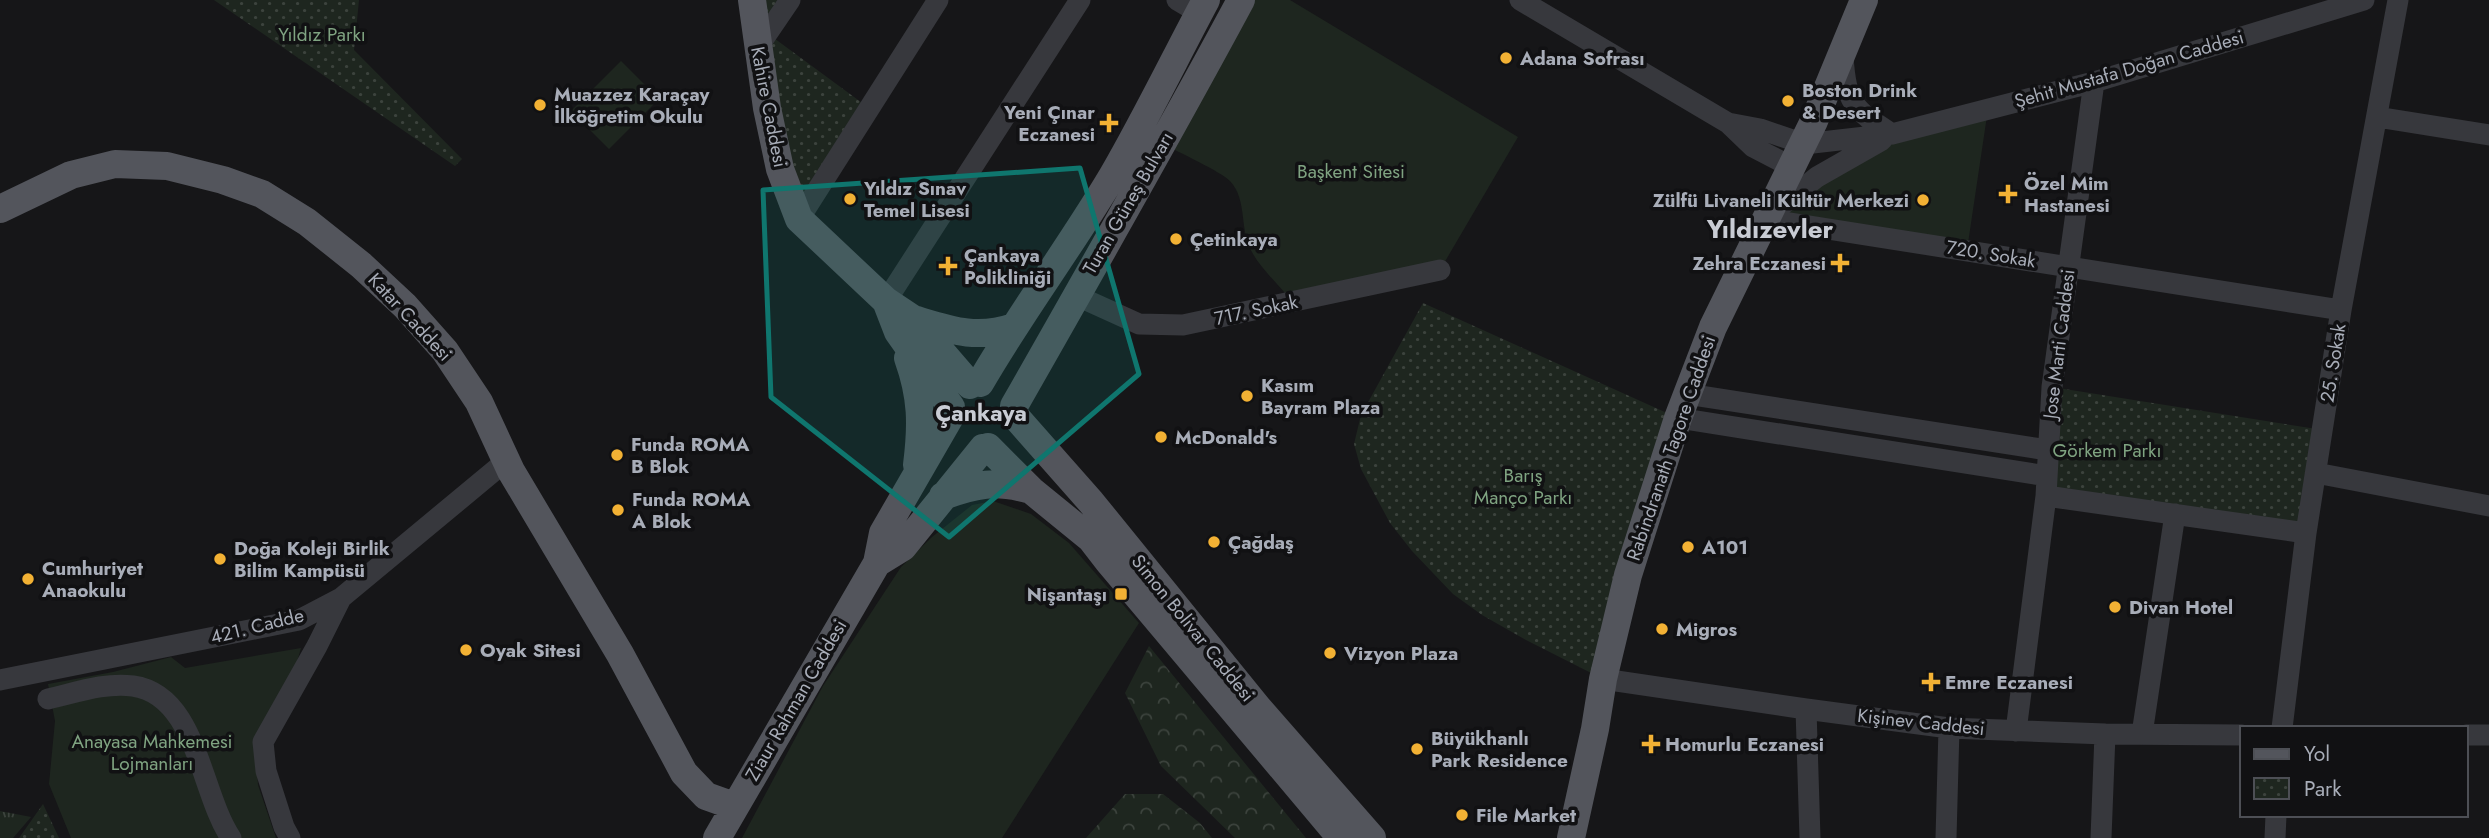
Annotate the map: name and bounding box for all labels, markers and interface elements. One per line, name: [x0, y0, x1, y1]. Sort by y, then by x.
park label: Yıldız Parkı: [278, 21, 366, 48]
street label: Şehit Mustafa Doğan Caddesi: [2011, 23, 2247, 115]
street label: Kahire Caddesi: [744, 44, 794, 170]
place label: Adana Sofrası: [1519, 45, 1644, 72]
marker: Adana Sofrası: [1498, 50, 1514, 66]
place label: Boston Drink & Desert: [1802, 77, 1917, 126]
place label: Muazzez Karaçay İlköğretim Okulu: [554, 81, 711, 130]
marker: Boston Drink & Desert: [1780, 93, 1796, 109]
marker: Muazzez Karaçay İlköğretim Okulu: [532, 97, 548, 113]
place label: Yeni Çınar Eczanesi: [1003, 99, 1095, 148]
marker: Yeni Çınar Eczanesi: [1101, 115, 1117, 131]
street label: Turan Güneş Bulvarı: [1076, 127, 1180, 279]
park label: Başkent Sitesi: [1297, 158, 1405, 185]
place label: Özel Mim Hastanesi: [2024, 170, 2110, 219]
place label: Yıldız Sınav Temel Lisesi: [863, 175, 970, 224]
marker: Özel Mim Hastanesi: [1998, 184, 2018, 204]
place label: Zülfü Livaneli Kültür Merkezi: [1653, 187, 1909, 214]
marker: Yıldız Sınav Temel Lisesi: [842, 191, 858, 207]
marker: Zülfü Livaneli Kültür Merkezi: [1915, 192, 1931, 208]
district label: Yıldızevler: [1706, 210, 1834, 248]
place label: Çetinkaya: [1190, 226, 1278, 253]
marker: Çetinkaya: [1168, 231, 1184, 247]
street label: 720. Sokak: [1944, 234, 2038, 274]
place label: Çankaya Polikliniği: [964, 242, 1051, 291]
place label: Zehra Eczanesi: [1693, 250, 1826, 277]
marker: Zehra Eczanesi: [1832, 255, 1848, 271]
marker: Çankaya Polikliniği: [938, 256, 958, 276]
street label: Katar Caddesi: [362, 267, 458, 367]
street label: Jose Marti Caddesi: [2036, 268, 2082, 423]
street label: 717. Sokak: [1212, 288, 1301, 332]
street label: 25. Sokak: [2313, 321, 2353, 404]
street label: Rabindranath Tagore Caddesi: [1620, 332, 1722, 564]
place label: Kasım Bayram Plaza: [1261, 372, 1380, 421]
marker: Kasım Bayram Plaza: [1239, 388, 1255, 404]
district label: Çankaya: [935, 396, 1027, 430]
place label: McDonald's: [1175, 424, 1277, 451]
marker: McDonald's: [1153, 429, 1169, 445]
place label: Funda ROMA B Blok: [631, 431, 749, 480]
park label: Görkem Parkı: [2053, 437, 2161, 464]
marker: Funda ROMA B Blok: [609, 447, 625, 463]
park label: Barış Manço Parkı: [1474, 462, 1572, 511]
place label: Funda ROMA A Blok: [631, 486, 750, 535]
marker: Funda ROMA A Blok: [610, 502, 626, 518]
place label: Çağdaş: [1228, 529, 1294, 556]
marker: Çağdaş: [1206, 534, 1222, 550]
place label: A101: [1701, 534, 1748, 561]
place label: Doğa Koleji Birlik Bilim Kampüsü: [234, 535, 390, 584]
marker: A101: [1680, 539, 1696, 555]
street label: Simon Bolivar Caddesi: [1125, 549, 1261, 707]
marker: Doğa Koleji Birlik Bilim Kampüsü: [212, 551, 228, 567]
place label: Cumhuriyet Anaokulu: [41, 555, 143, 604]
marker: Cumhuriyet Anaokulu: [20, 571, 36, 587]
place label: Nişantaşı: [1027, 581, 1107, 608]
marker: Nişantaşı: [1113, 586, 1129, 602]
place label: Divan Hotel: [2129, 594, 2233, 621]
marker: Divan Hotel: [2107, 599, 2123, 615]
street label: 421. Cadde: [207, 601, 307, 651]
street label: Ziaur Rahman Caddesi: [739, 614, 853, 786]
place label: Migros: [1676, 616, 1737, 643]
marker: Migros: [1654, 621, 1670, 637]
place label: Oyak Sitesi: [480, 637, 581, 664]
place label: Vizyon Plaza: [1343, 640, 1458, 667]
marker: Oyak Sitesi: [458, 642, 474, 658]
marker: Vizyon Plaza: [1322, 645, 1338, 661]
place label: Emre Eczanesi: [1945, 669, 2073, 696]
marker: Emre Eczanesi: [1923, 674, 1939, 690]
street label: Kişinev Caddesi: [1856, 702, 1986, 742]
place label: Büyükhanlı Park Residence: [1431, 725, 1568, 774]
legend: [2240, 726, 2468, 817]
park label: Anayasa Mahkemesi Lojmanları: [71, 728, 233, 777]
place label: Homurlu Eczanesi: [1665, 731, 1824, 758]
marker: Homurlu Eczanesi: [1643, 736, 1659, 752]
text: Yol: [2304, 739, 2330, 769]
marker: Büyükhanlı Park Residence: [1409, 741, 1425, 757]
text: Park: [2304, 774, 2342, 804]
place label: File Market: [1476, 802, 1576, 829]
marker: File Market: [1454, 807, 1470, 823]

